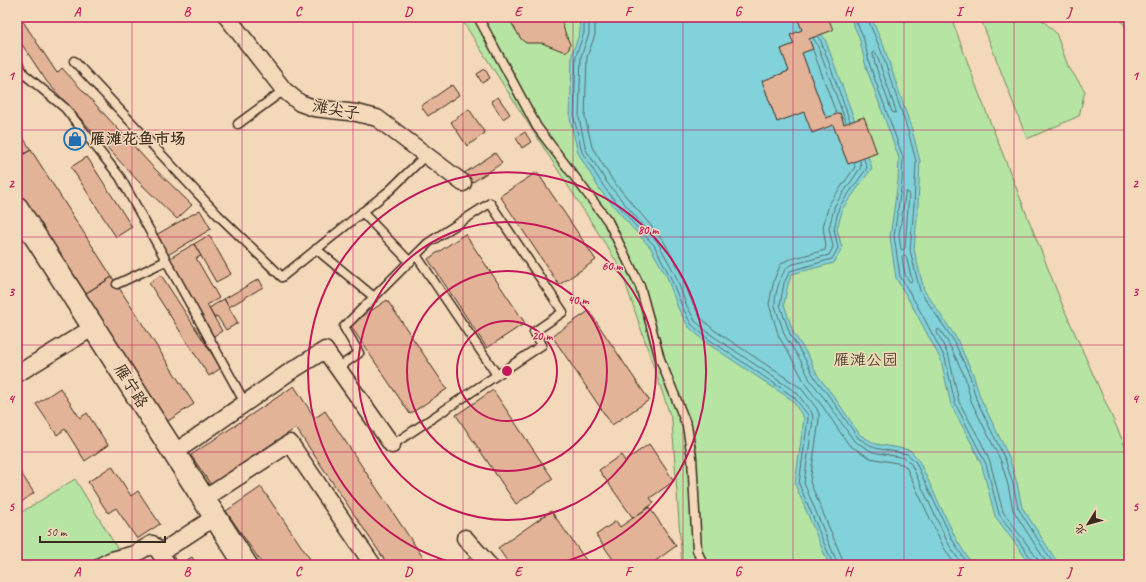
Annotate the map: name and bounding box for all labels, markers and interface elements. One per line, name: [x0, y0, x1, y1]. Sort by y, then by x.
text: A: [74, 4, 82, 20]
text: B: [184, 4, 192, 20]
text: C: [295, 4, 303, 20]
text: D: [404, 4, 413, 20]
text: E: [515, 4, 524, 20]
text: F: [625, 4, 634, 20]
text: G: [735, 4, 743, 20]
text: H: [844, 4, 854, 20]
text: I: [956, 4, 965, 20]
text: J: [1066, 4, 1073, 20]
text: 1: [8, 68, 16, 84]
text: 1: [1132, 68, 1140, 84]
street label: 滩尖子: [311, 96, 361, 124]
shop icon: 雁滩花鱼市场: [62, 126, 88, 152]
place label: 雁滩花鱼市场: [90, 129, 186, 149]
text: 2: [8, 176, 15, 192]
text: 2: [1132, 176, 1139, 192]
text: 80 m: [638, 222, 659, 238]
text: 60 m: [602, 258, 624, 274]
text: 3: [8, 284, 15, 300]
text: 3: [1132, 284, 1139, 300]
text: 40 m: [568, 292, 589, 308]
text: 20 m: [532, 328, 553, 344]
park label: 雁滩公园: [834, 350, 898, 370]
street label: 雁宁路: [110, 360, 152, 412]
centre of rings: [500, 364, 514, 378]
text: 4: [8, 391, 16, 407]
text: 4: [1132, 391, 1140, 407]
text: 5: [8, 499, 15, 515]
text: 5: [1132, 499, 1139, 515]
north arrow: [1068, 504, 1108, 544]
scale bar: [40, 518, 165, 544]
text: 北: [1071, 521, 1089, 539]
text: 50 m: [46, 524, 68, 540]
text: A: [74, 564, 82, 580]
text: B: [184, 564, 192, 580]
text: C: [295, 564, 303, 580]
text: D: [404, 564, 413, 580]
text: E: [515, 564, 524, 580]
text: F: [625, 564, 634, 580]
text: G: [735, 564, 743, 580]
text: H: [844, 564, 854, 580]
text: I: [956, 564, 965, 580]
text: J: [1066, 564, 1073, 580]

